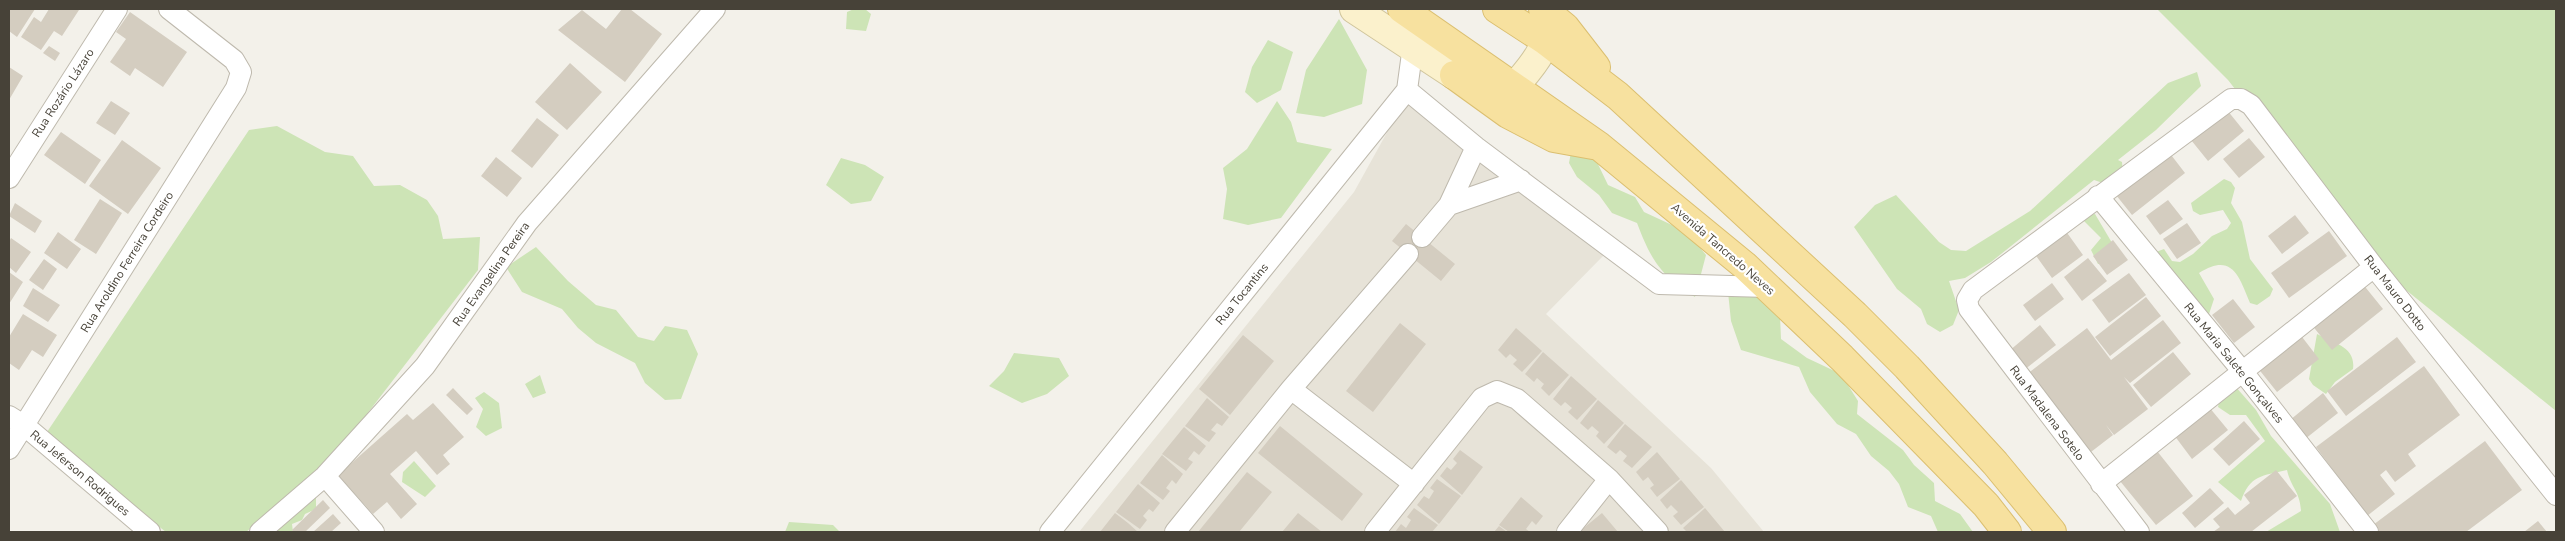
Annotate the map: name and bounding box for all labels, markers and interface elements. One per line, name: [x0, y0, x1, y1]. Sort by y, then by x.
street label: Rua Rozário Lázaro: [28, 45, 98, 141]
street label: Rua Aroldino Ferreira Cordeiro: [77, 188, 177, 336]
street label: Avenida Tancredo Neves: [1668, 199, 1779, 299]
street label: Rua Evangelina Pereira: [449, 219, 533, 329]
street label: Rua Mauro Dotto: [2360, 252, 2430, 334]
street label: Rua Tocantins: [1212, 259, 1272, 328]
street label: Rua Maria Salete Gonçalves: [2180, 300, 2288, 427]
street label: Rua Madalena Sotelo: [2006, 362, 2088, 464]
street label: Rua Jeferson Rodrigues: [27, 426, 134, 520]

